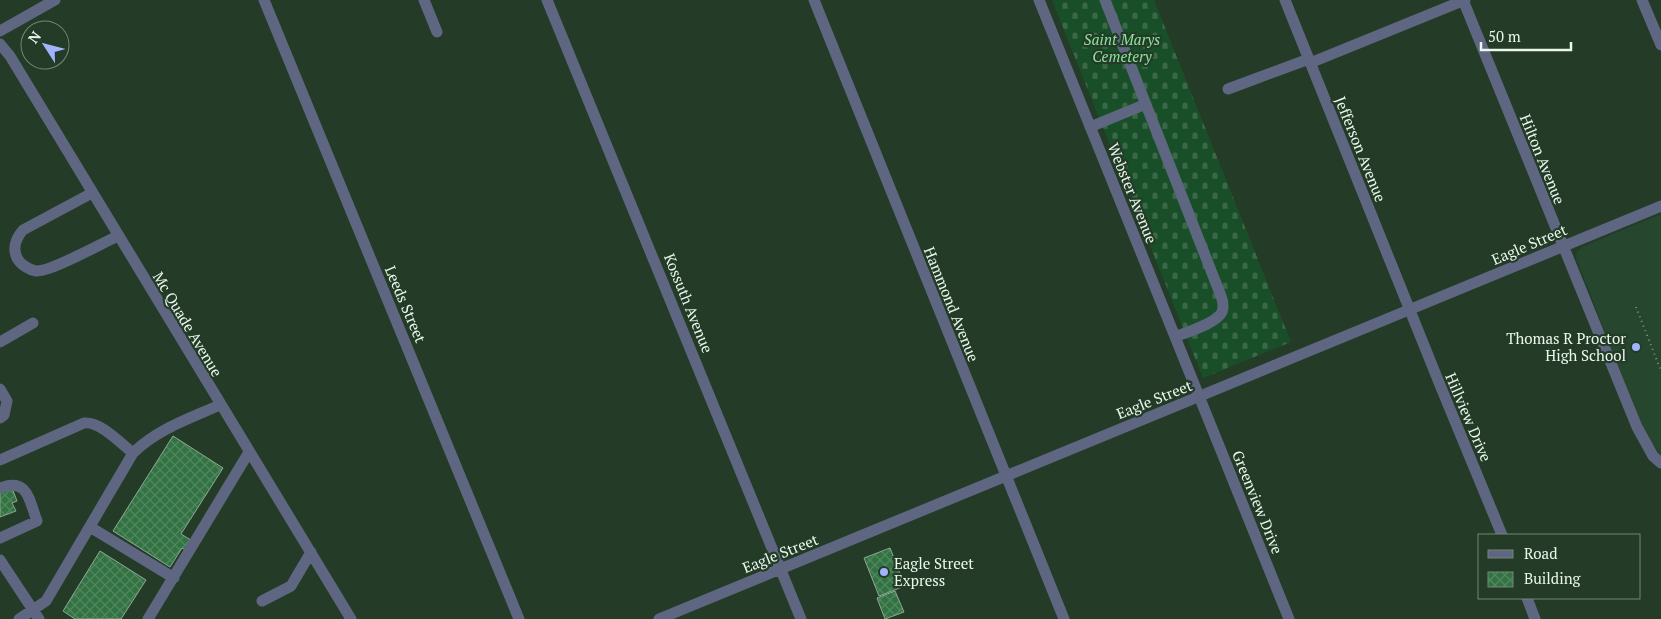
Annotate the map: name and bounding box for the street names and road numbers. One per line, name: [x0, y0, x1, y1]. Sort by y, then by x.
street label: Jefferson Avenue: [1331, 93, 1391, 205]
street label: Hilton Avenue: [1516, 111, 1570, 207]
street label: Webster Avenue: [1104, 140, 1162, 246]
street label: Eagle Street: [1488, 219, 1570, 269]
street label: Hammond Avenue: [920, 244, 984, 364]
street label: Kossuth Avenue: [660, 250, 718, 356]
street label: Leeds Street: [381, 262, 431, 346]
street label: Mc Quade Avenue: [149, 268, 227, 380]
street label: Hillview Drive: [1441, 370, 1497, 464]
street label: Eagle Street: [1113, 375, 1195, 423]
street label: Greenview Drive: [1228, 447, 1288, 557]
street label: Eagle Street: [739, 529, 821, 577]

